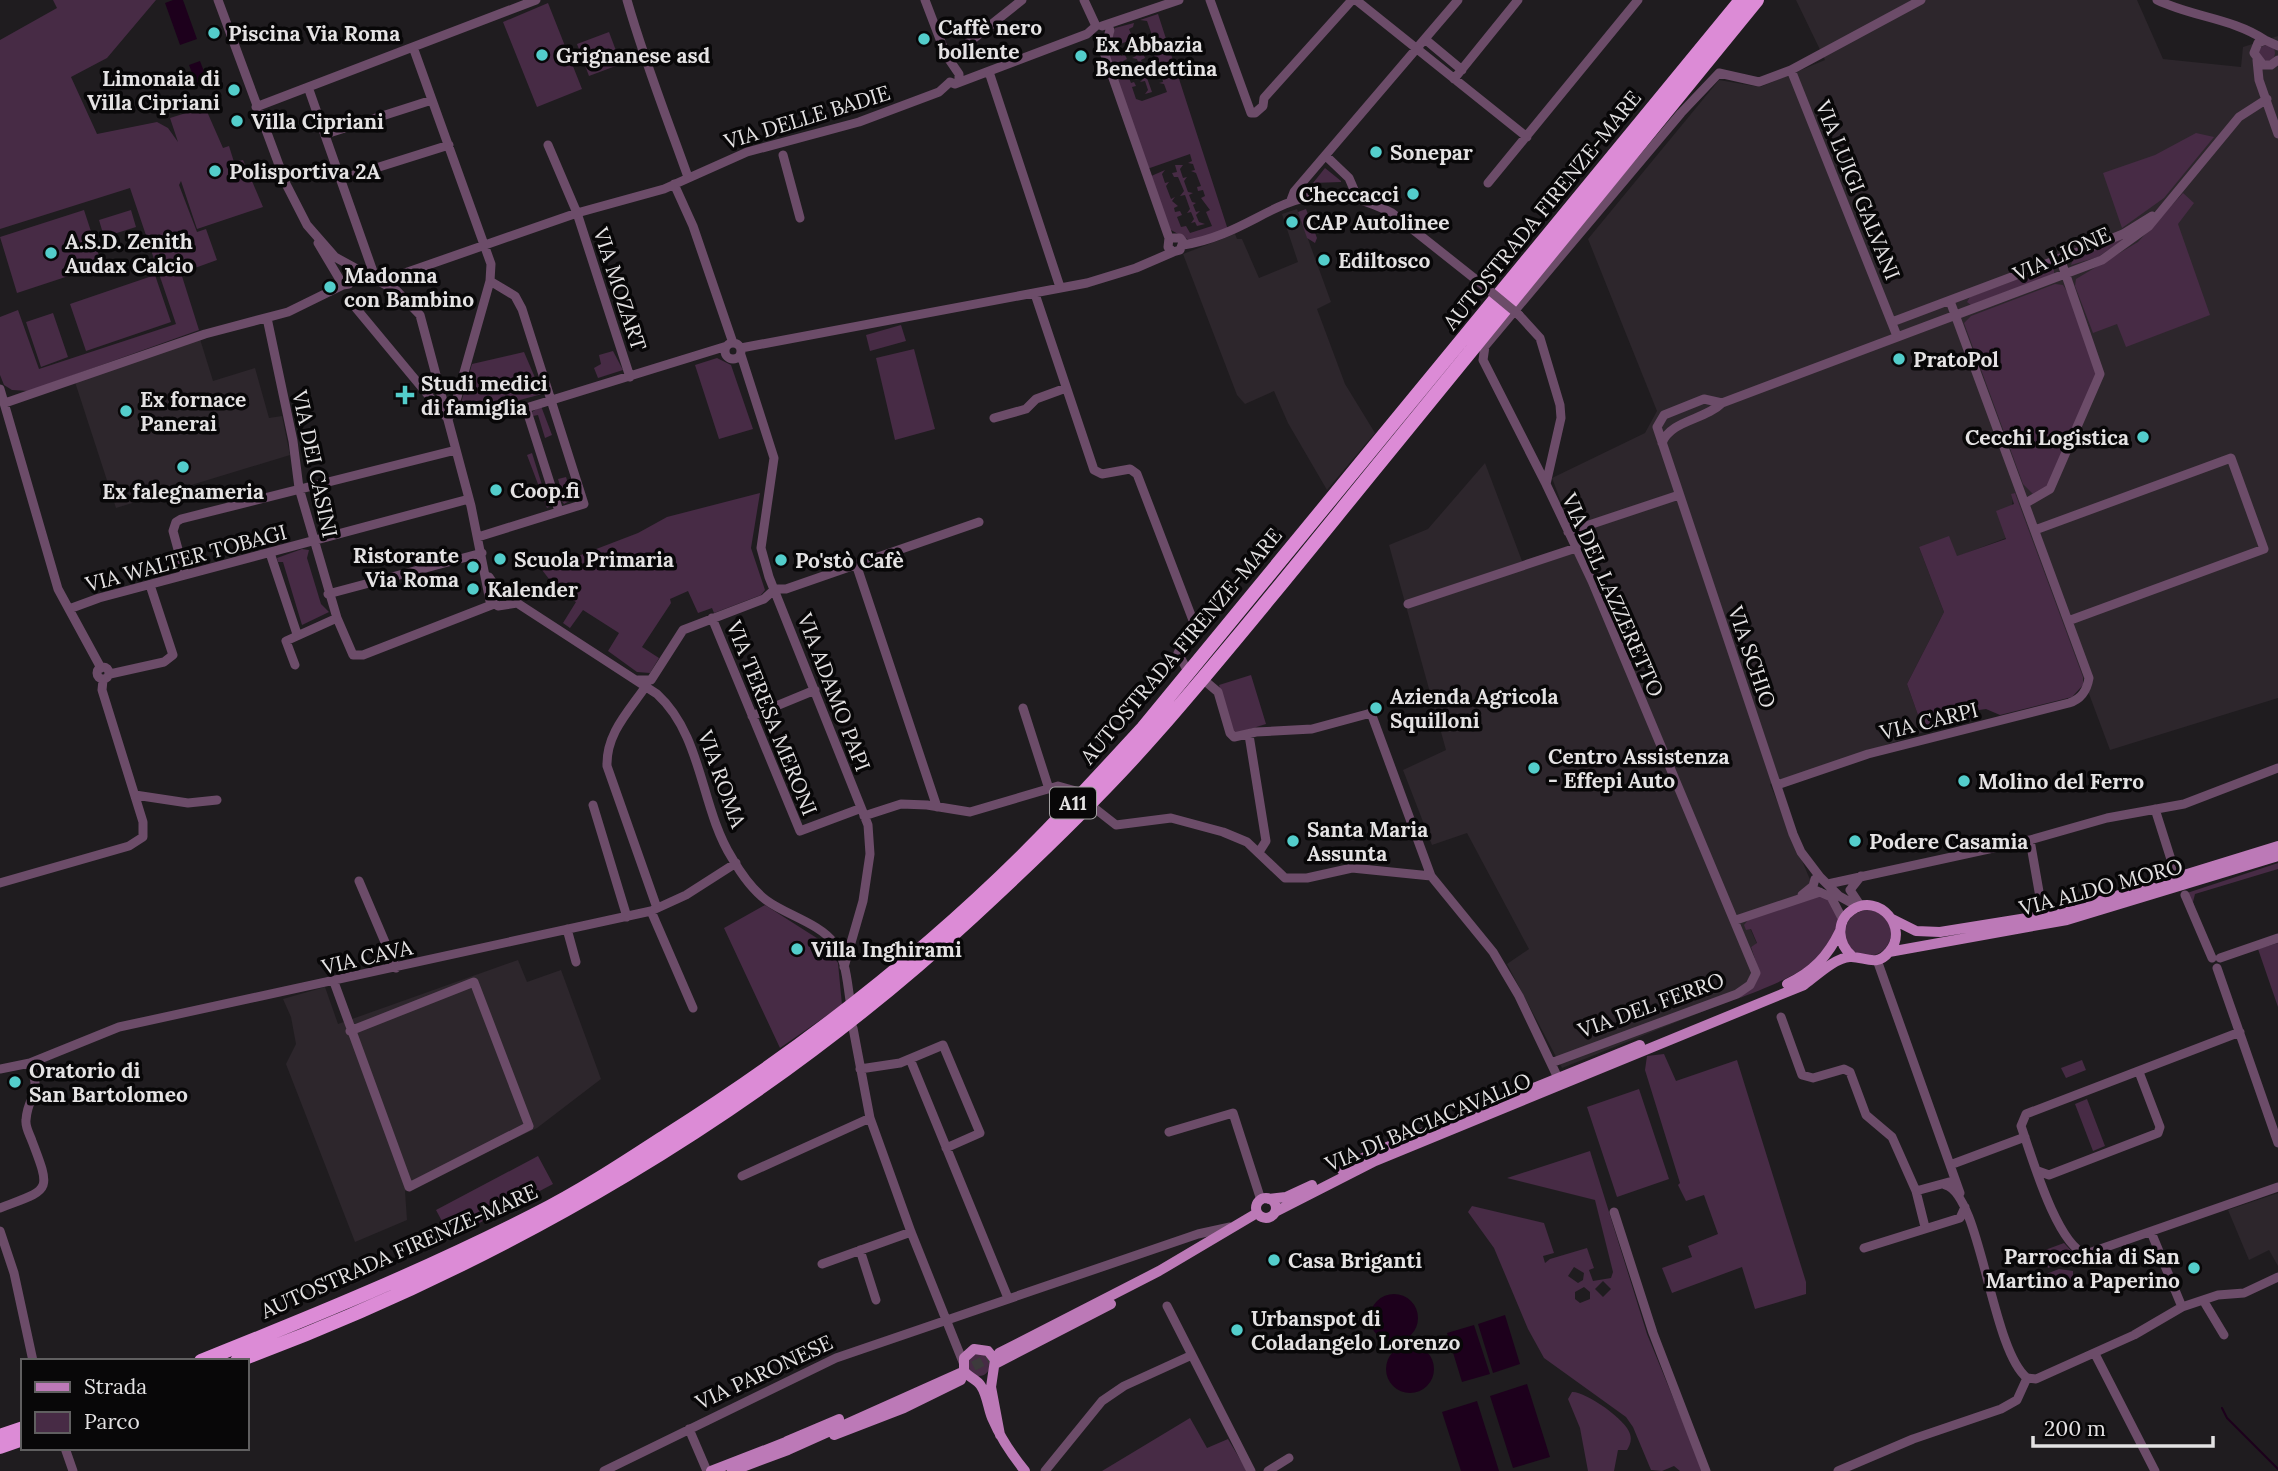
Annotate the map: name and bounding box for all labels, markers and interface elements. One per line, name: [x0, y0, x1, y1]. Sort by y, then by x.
place label: Caffè nero bollente: [937, 14, 1042, 65]
place label: Piscina Via Roma: [228, 20, 400, 47]
marker: Piscina Via Roma: [206, 25, 222, 41]
marker: Caffè nero bollente: [916, 31, 932, 47]
place label: Ex Abbazia Benedettina: [1095, 31, 1217, 82]
place label: Grignanese asd: [556, 42, 710, 69]
marker: Grignanese asd: [534, 47, 550, 63]
marker: Ex Abbazia Benedettina: [1073, 48, 1089, 64]
place label: Limonaia di Villa Cipriani: [87, 65, 220, 116]
street label: VIA DELLE BADIE: [720, 79, 893, 155]
marker: Limonaia di Villa Cipriani: [226, 82, 242, 98]
street label: AUTOSTRADA FIRENZE-MARE: [1436, 85, 1647, 336]
street label: VIA LUIGI GALVANI: [1809, 95, 1906, 284]
place label: Villa Cipriani: [251, 108, 384, 135]
marker: Villa Cipriani: [229, 113, 245, 129]
place label: Sonepar: [1390, 139, 1473, 166]
marker: Sonepar: [1368, 144, 1384, 160]
place label: Polisportiva 2A: [229, 158, 380, 185]
marker: Polisportiva 2A: [207, 163, 223, 179]
place label: Checcacci: [1299, 181, 1399, 208]
marker: Checcacci: [1405, 186, 1421, 202]
place label: CAP Autolinee: [1306, 209, 1450, 236]
marker: CAP Autolinee: [1284, 214, 1300, 230]
street label: VIA LIONE: [2008, 221, 2115, 288]
street label: VIA MOZART: [587, 223, 653, 354]
place label: A.S.D. Zenith Audax Calcio: [65, 228, 194, 279]
marker: A.S.D. Zenith Audax Calcio: [43, 245, 59, 261]
place label: Ediltosco: [1338, 247, 1430, 274]
marker: Ediltosco: [1316, 252, 1332, 268]
place label: Madonna con Bambino: [344, 262, 474, 313]
marker: Madonna con Bambino: [322, 279, 338, 295]
place label: PratoPol: [1913, 346, 1999, 373]
marker: PratoPol: [1891, 351, 1907, 367]
place label: Studi medici di famiglia: [421, 370, 548, 421]
marker: Studi medici di famiglia: [395, 385, 415, 405]
place label: Ex fornace Panerai: [140, 386, 246, 437]
street label: VIA DEI CASINI: [286, 387, 344, 540]
marker: Ex fornace Panerai: [118, 403, 134, 419]
place label: Cecchi Logistica: [1965, 424, 2129, 451]
marker: Cecchi Logistica: [2135, 429, 2151, 445]
marker: Ex falegnameria: [175, 459, 191, 475]
place label: Coop.fi: [510, 477, 580, 504]
place label: Ex falegnameria: [102, 478, 264, 505]
marker: Coop.fi: [488, 482, 504, 498]
street label: VIA DEL LAZZERETTO: [1556, 488, 1670, 701]
street label: VIA WALTER TOBAGI: [82, 518, 289, 598]
street label: AUTOSTRADA FIRENZE-MARE: [1074, 522, 1288, 770]
place label: Ristorante Via Roma: [353, 542, 459, 593]
place label: Scuola Primaria: [514, 546, 674, 573]
place label: Po'stò Cafè: [795, 547, 904, 574]
marker: Scuola Primaria: [492, 551, 508, 567]
marker: Po'stò Cafè: [773, 552, 789, 568]
marker: Ristorante Via Roma: [465, 559, 481, 575]
place label: Kalender: [487, 576, 578, 603]
marker: Kalender: [465, 581, 481, 597]
street label: VIA SCHIO: [1722, 602, 1782, 711]
street label: VIA ADAMO PAPI: [791, 608, 877, 775]
street label: VIA TERESA MERONI: [720, 616, 823, 819]
place label: Azienda Agricola Squilloni: [1390, 683, 1558, 734]
street label: VIA CARPI: [1876, 696, 1981, 746]
marker: Azienda Agricola Squilloni: [1368, 700, 1384, 716]
street label: VIA ROMA: [692, 726, 752, 832]
place label: Centro Assistenza - Effepi Auto: [1548, 743, 1730, 794]
marker: Centro Assistenza - Effepi Auto: [1526, 760, 1542, 776]
place label: Molino del Ferro: [1978, 768, 2144, 795]
marker: Molino del Ferro: [1956, 773, 1972, 789]
road number: A11: [1050, 788, 1096, 818]
place label: Santa Maria Assunta: [1307, 816, 1428, 867]
place label: Podere Casamia: [1869, 828, 2028, 855]
marker: Santa Maria Assunta: [1285, 833, 1301, 849]
marker: Podere Casamia: [1847, 833, 1863, 849]
street label: VIA ALDO MORO: [2015, 852, 2186, 922]
street label: VIA CAVA: [318, 933, 416, 981]
place label: Villa Inghirami: [811, 936, 962, 963]
marker: Villa Inghirami: [789, 941, 805, 957]
street label: VIA DEL FERRO: [1573, 966, 1728, 1044]
place label: Oratorio di San Bartolomeo: [29, 1057, 188, 1108]
street label: VIA DI BACIACAVALLO: [1320, 1066, 1535, 1178]
marker: Oratorio di San Bartolomeo: [7, 1074, 23, 1090]
street label: AUTOSTRADA FIRENZE-MARE: [255, 1178, 542, 1325]
place label: Parrocchia di San Martino a Paperino: [1985, 1243, 2180, 1294]
place label: Casa Briganti: [1288, 1247, 1422, 1274]
marker: Casa Briganti: [1266, 1252, 1282, 1268]
marker: Parrocchia di San Martino a Paperino: [2186, 1260, 2202, 1276]
place label: Urbanspot di Coladangelo Lorenzo: [1251, 1305, 1461, 1356]
marker: Urbanspot di Coladangelo Lorenzo: [1229, 1322, 1245, 1338]
street label: VIA PARONESE: [690, 1328, 837, 1416]
legend: [21, 1359, 248, 1450]
text: Strada: [84, 1373, 147, 1400]
scale bar: [2033, 1404, 2213, 1448]
text: Parco: [84, 1408, 140, 1435]
text: 200 m: [2044, 1415, 2106, 1442]

